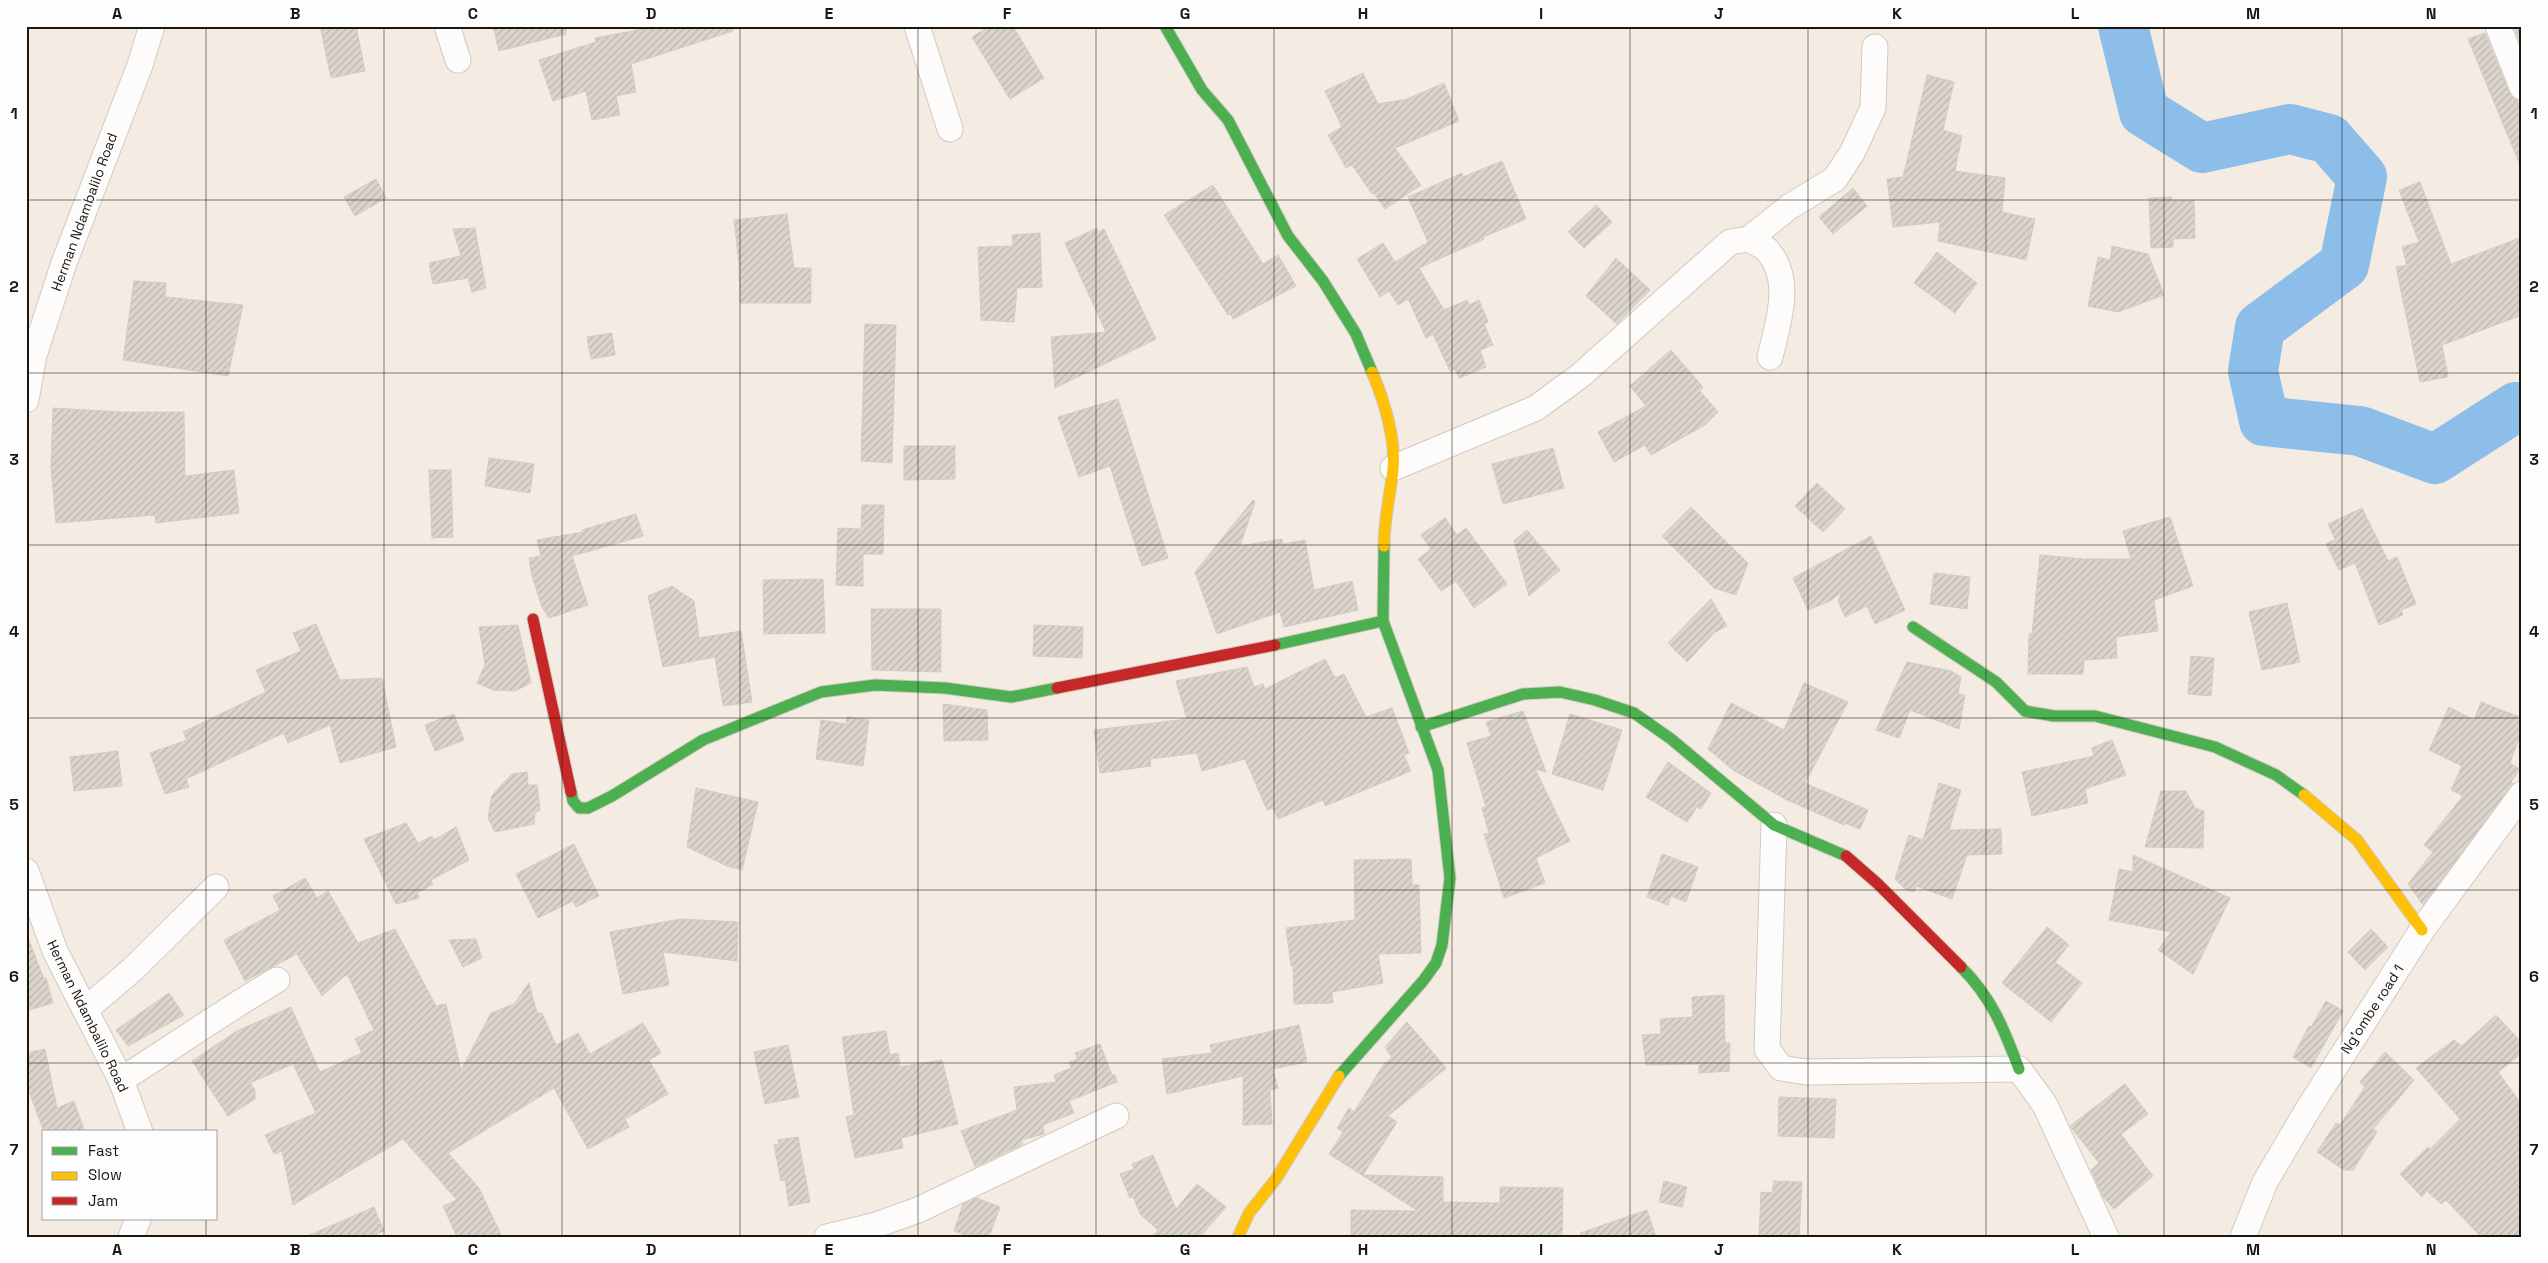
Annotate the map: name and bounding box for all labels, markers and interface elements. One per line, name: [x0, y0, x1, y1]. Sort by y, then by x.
text: A: [112, 3, 122, 24]
text: B: [290, 3, 300, 24]
text: C: [468, 3, 478, 24]
text: D: [646, 3, 656, 24]
text: E: [825, 3, 834, 24]
text: F: [1003, 3, 1012, 24]
text: G: [1180, 3, 1190, 24]
text: H: [1358, 3, 1368, 24]
text: I: [1539, 3, 1543, 24]
text: J: [1714, 3, 1724, 24]
text: K: [1892, 3, 1902, 24]
text: L: [2071, 3, 2080, 24]
text: M: [2246, 3, 2260, 24]
text: N: [2426, 3, 2436, 24]
text: 1: [10, 103, 18, 124]
text: 1: [2530, 103, 2538, 124]
street label: Herman Ndambalilo Road: [47, 130, 121, 294]
text: 2: [9, 276, 19, 297]
text: 2: [2529, 276, 2539, 297]
text: 3: [9, 449, 19, 470]
text: 3: [2529, 449, 2539, 470]
text: 4: [9, 621, 19, 642]
text: 4: [2529, 621, 2539, 642]
text: 5: [9, 794, 19, 815]
text: 5: [2529, 794, 2539, 815]
street label: Herman Ndambalilo Road: [43, 937, 133, 1095]
street label: Ng’ombe road 1: [2336, 961, 2408, 1057]
text: 6: [9, 966, 19, 987]
text: 6: [2529, 966, 2539, 987]
legend: [42, 1130, 218, 1220]
text: 7: [10, 1139, 19, 1160]
text: 7: [2530, 1139, 2539, 1160]
text: Fast: [88, 1141, 119, 1160]
text: Slow: [88, 1165, 122, 1184]
text: Jam: [88, 1191, 118, 1210]
text: A: [112, 1239, 122, 1260]
text: B: [290, 1239, 300, 1260]
text: C: [468, 1239, 478, 1260]
text: D: [646, 1239, 656, 1260]
text: E: [825, 1239, 834, 1260]
text: F: [1003, 1239, 1012, 1260]
text: G: [1180, 1239, 1190, 1260]
text: H: [1358, 1239, 1368, 1260]
text: I: [1539, 1239, 1543, 1260]
text: J: [1714, 1239, 1724, 1260]
text: K: [1892, 1239, 1902, 1260]
text: L: [2071, 1239, 2080, 1260]
text: M: [2246, 1239, 2260, 1260]
text: N: [2426, 1239, 2436, 1260]

